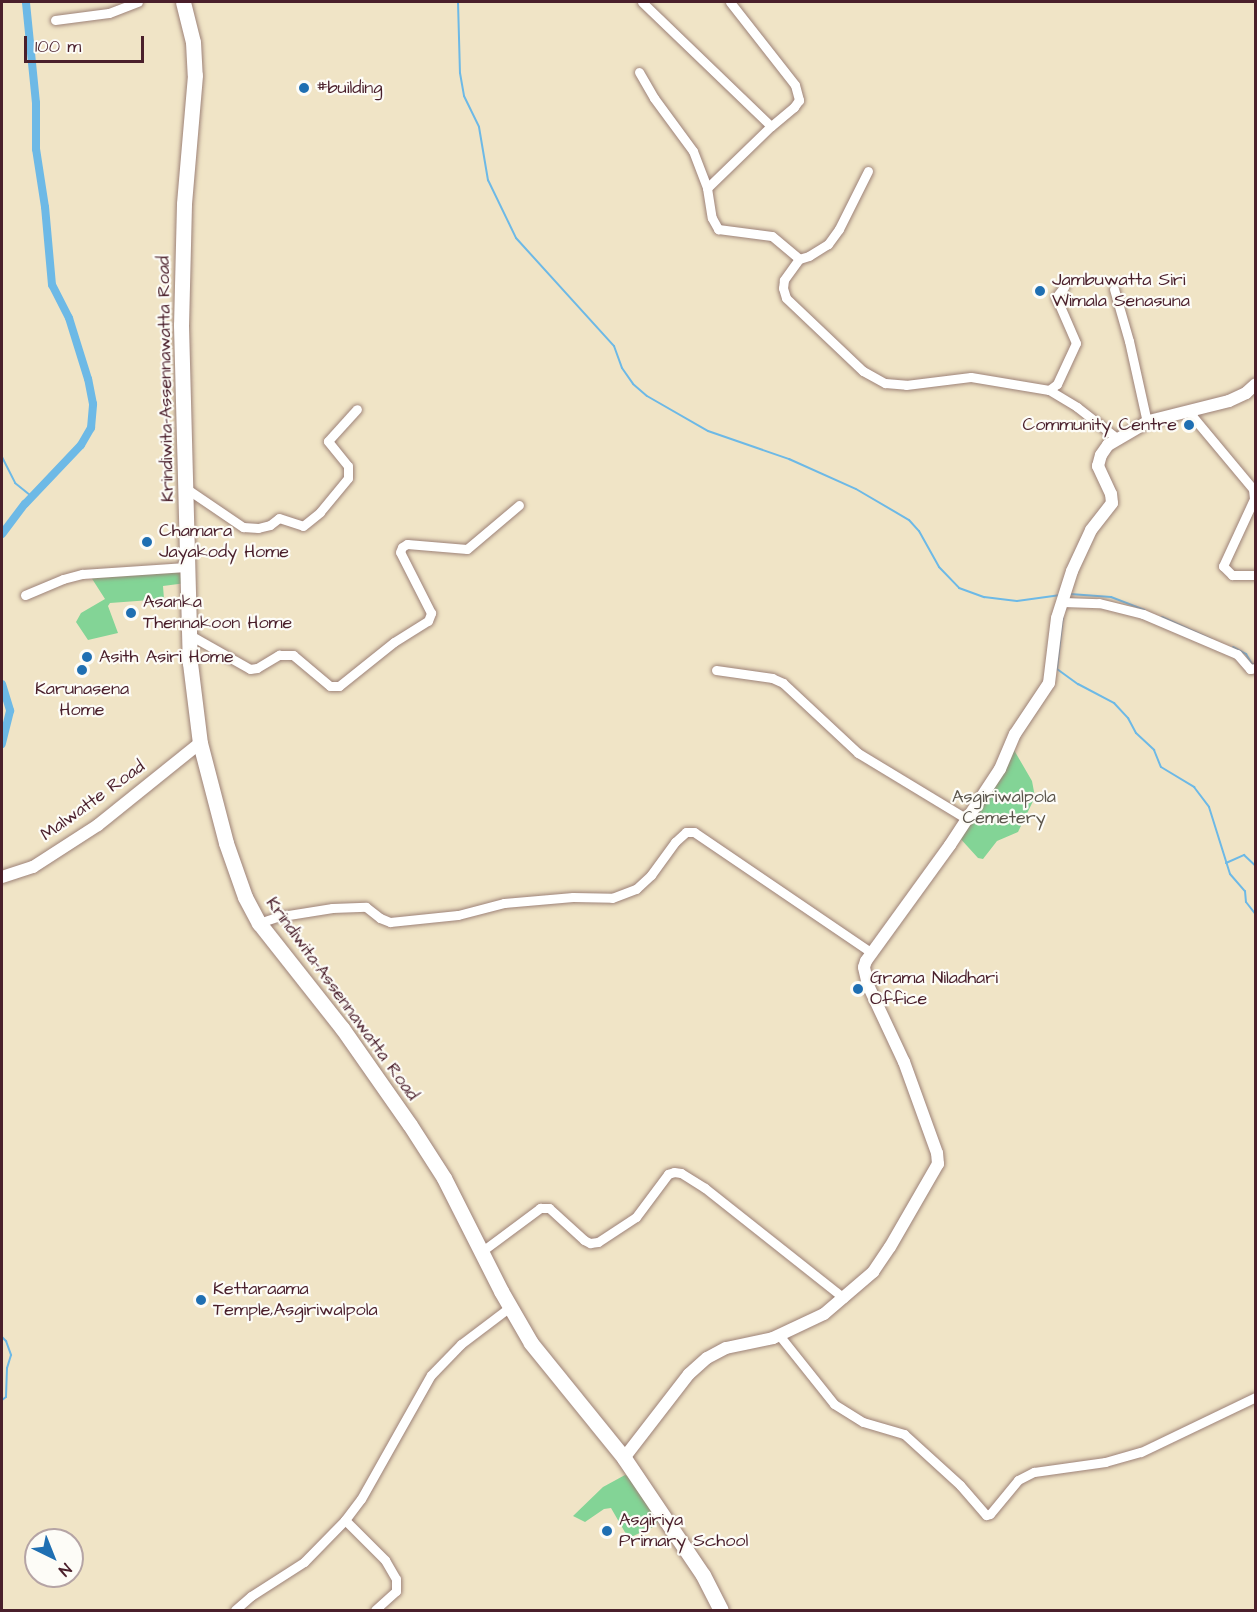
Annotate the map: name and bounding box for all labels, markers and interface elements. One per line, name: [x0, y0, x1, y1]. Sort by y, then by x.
scale bar: [27, 24, 147, 62]
text: 100 m: [35, 34, 81, 59]
place label: #building: [316, 77, 383, 99]
marker: #building: [297, 81, 311, 95]
street label: Krindiwita-Assennawatta Road: [153, 256, 179, 502]
place label: Jambuwatta Siri Wimala Senasuna: [1052, 270, 1190, 312]
marker: Jambuwatta Siri Wimala Senasuna: [1033, 284, 1047, 298]
place label: Community Centre: [1022, 414, 1177, 436]
marker: Community Centre: [1182, 418, 1196, 432]
place label: Chamara Jayakody Home: [159, 521, 289, 564]
marker: Chamara Jayakody Home: [140, 535, 154, 549]
place label: Asanka Thennakoon Home: [143, 592, 292, 634]
marker: Asanka Thennakoon Home: [124, 606, 138, 620]
place label: Asith Asiri Home: [99, 646, 234, 668]
marker: Asith Asiri Home: [80, 650, 94, 664]
marker: Karunasena Home: [75, 663, 89, 677]
place label: Karunasena Home: [35, 679, 129, 722]
street label: Malwatte Road: [37, 756, 149, 846]
park label: Asgiriwalpola Cemetery: [952, 787, 1056, 830]
street label: Krindiwita-Assennawatta Road: [261, 893, 423, 1105]
place label: Grama Niladhari Office: [870, 968, 998, 1010]
marker: Grama Niladhari Office: [851, 982, 865, 996]
place label: Kettaraama Temple,Asgiriwalpola: [213, 1279, 378, 1322]
marker: Kettaraama Temple,Asgiriwalpola: [194, 1293, 208, 1307]
place label: Asgiriya Primary School: [619, 1510, 748, 1552]
marker: Asgiriya Primary School: [600, 1524, 614, 1538]
north arrow: [24, 1528, 84, 1588]
text: N: [54, 1558, 76, 1581]

